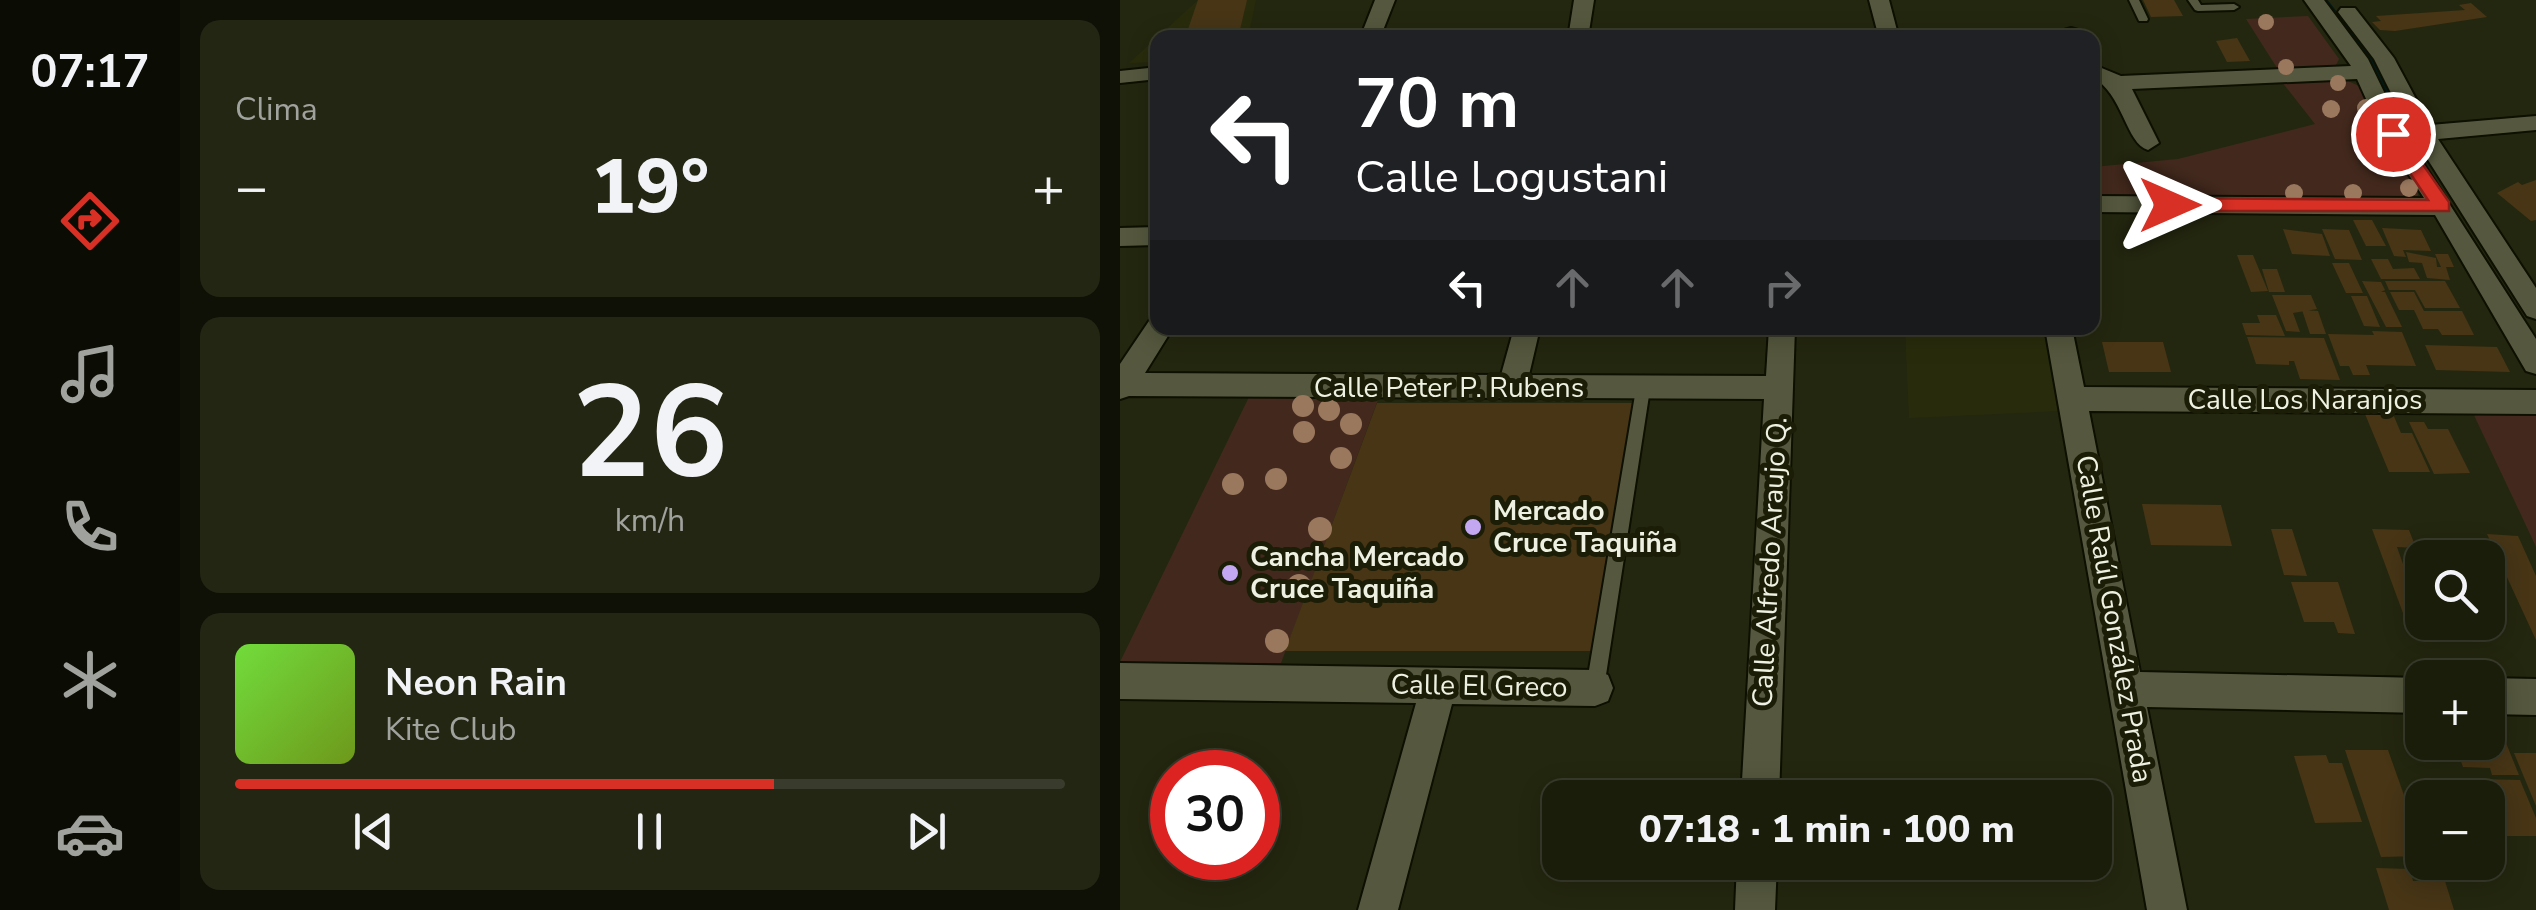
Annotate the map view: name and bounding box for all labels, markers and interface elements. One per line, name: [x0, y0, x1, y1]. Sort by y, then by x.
text: 07:17: [30, 42, 150, 103]
text: 70 m: [1355, 56, 1519, 152]
icon: left: [1190, 70, 1320, 200]
text: Clima: [235, 88, 318, 131]
pin: [2351, 92, 2436, 177]
icon: arrive: [2366, 107, 2421, 162]
text: 19°: [591, 136, 709, 238]
text: Calle Logustani: [1355, 147, 1668, 208]
text: −: [235, 150, 268, 225]
text: +: [1032, 150, 1065, 225]
position arrow: [2118, 153, 2222, 257]
icon: directions: [55, 186, 125, 256]
icon: left: [1440, 260, 1495, 315]
icon: ahead: [1545, 260, 1600, 315]
icon: ahead: [1650, 260, 1705, 315]
icon: right: [1755, 260, 1810, 315]
icon: music: [55, 339, 125, 409]
text: 26: [572, 345, 728, 522]
street label: Calle Peter P. Rubens: [1314, 369, 1584, 407]
street label: Calle Los Naranjos: [2188, 381, 2422, 419]
street label: Calle Alfredo Araujo Q.: [1743, 416, 1797, 708]
street label: Calle Raúl González Prada: [2066, 452, 2162, 786]
icon: phone: [55, 492, 125, 562]
place label: Mercado Cruce Taquiña: [1493, 492, 1677, 562]
text: km/h: [615, 499, 685, 542]
marker: Mercado Cruce Taquiña: [1462, 516, 1484, 538]
place label: Cancha Mercado Cruce Taquiña: [1250, 538, 1464, 608]
map controls: [2405, 540, 2505, 880]
button: search: [2405, 540, 2505, 640]
marker: Cancha Mercado Cruce Taquiña: [1219, 562, 1241, 584]
icon: climate: [55, 645, 125, 715]
text: Neon Rain: [385, 657, 567, 708]
button: +: [2405, 660, 2505, 760]
street label: Calle El Greco: [1390, 665, 1568, 707]
text: Kite Club: [385, 708, 516, 751]
speed limit sign: 30: [1150, 750, 1280, 880]
button: −: [2405, 780, 2505, 880]
icon: car: [55, 798, 125, 868]
icon: previous: [346, 804, 401, 859]
icon: pause: [622, 804, 677, 859]
icon: next: [899, 804, 954, 859]
text: 07:18 · 1 min · 100 m: [1639, 804, 2015, 855]

